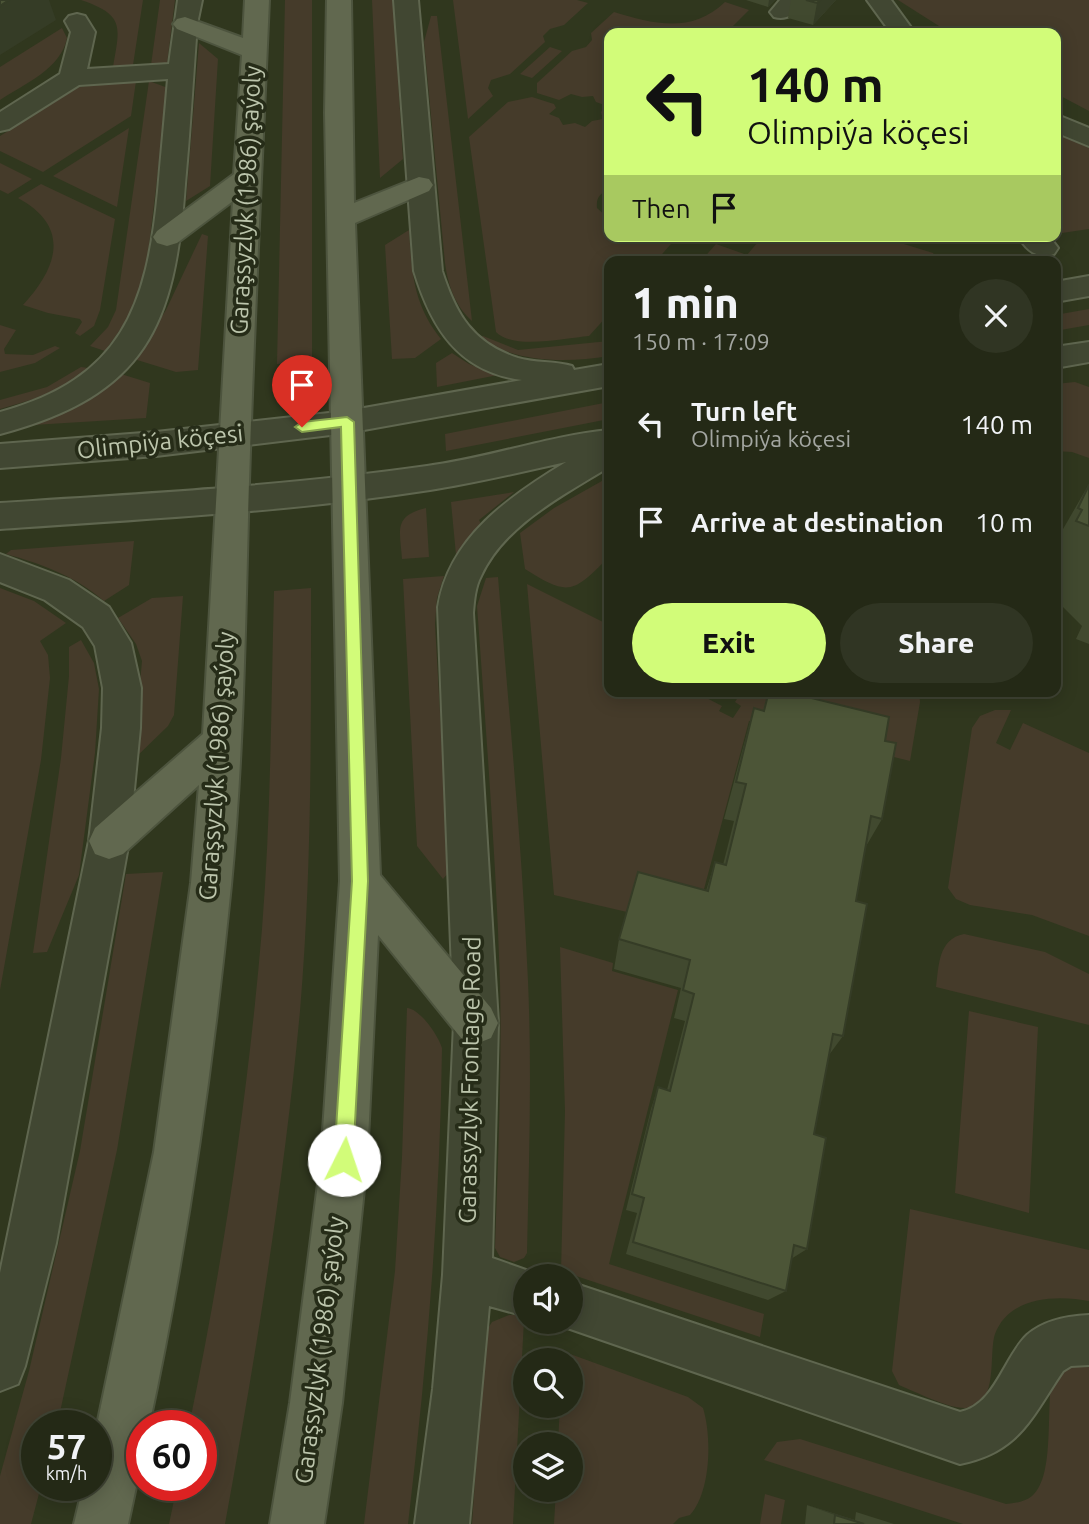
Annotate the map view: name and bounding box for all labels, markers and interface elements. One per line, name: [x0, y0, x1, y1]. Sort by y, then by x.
icon: left: [632, 56, 723, 147]
text: 140 m: [747, 56, 884, 111]
street label: Garaşsyzlyk (1986) şaýoly: [225, 64, 266, 335]
text: Olimpiýa köçesi: [747, 114, 970, 150]
icon: arrive: [705, 189, 743, 227]
text: Then: [632, 194, 691, 223]
text: 1 min: [632, 279, 739, 326]
button: close: [959, 279, 1033, 353]
text: 150 m · 17:09: [632, 329, 770, 354]
pin: [272, 355, 332, 427]
icon: arrive: [283, 366, 321, 404]
text: Turn left: [691, 397, 797, 426]
icon: left: [632, 405, 670, 443]
text: 140 m: [961, 410, 1033, 439]
street label: Olimpiýa köçesi: [76, 419, 244, 464]
text: Olimpiýa köçesi: [691, 426, 851, 451]
icon: arrive: [632, 503, 670, 541]
text: Arrive at destination: [691, 508, 944, 537]
text: 10 m: [975, 508, 1033, 537]
button: Exit: [632, 603, 826, 683]
button: Share: [840, 603, 1033, 683]
street label: Garaşsyzlyk (1986) şaýoly: [194, 630, 239, 901]
street label: Garassyzlyk Frontage Road: [453, 936, 486, 1224]
position arrow: [307, 1123, 381, 1197]
street label: Garaşsyzlyk (1986) şaýoly: [290, 1214, 349, 1485]
map controls: [513, 1264, 583, 1502]
button: sound: [513, 1264, 583, 1334]
button: search: [513, 1348, 583, 1418]
speed limit sign: 60: [126, 1410, 217, 1501]
text: 57: [47, 1426, 86, 1466]
button: layers: [513, 1432, 583, 1502]
text: km/h: [46, 1463, 87, 1483]

